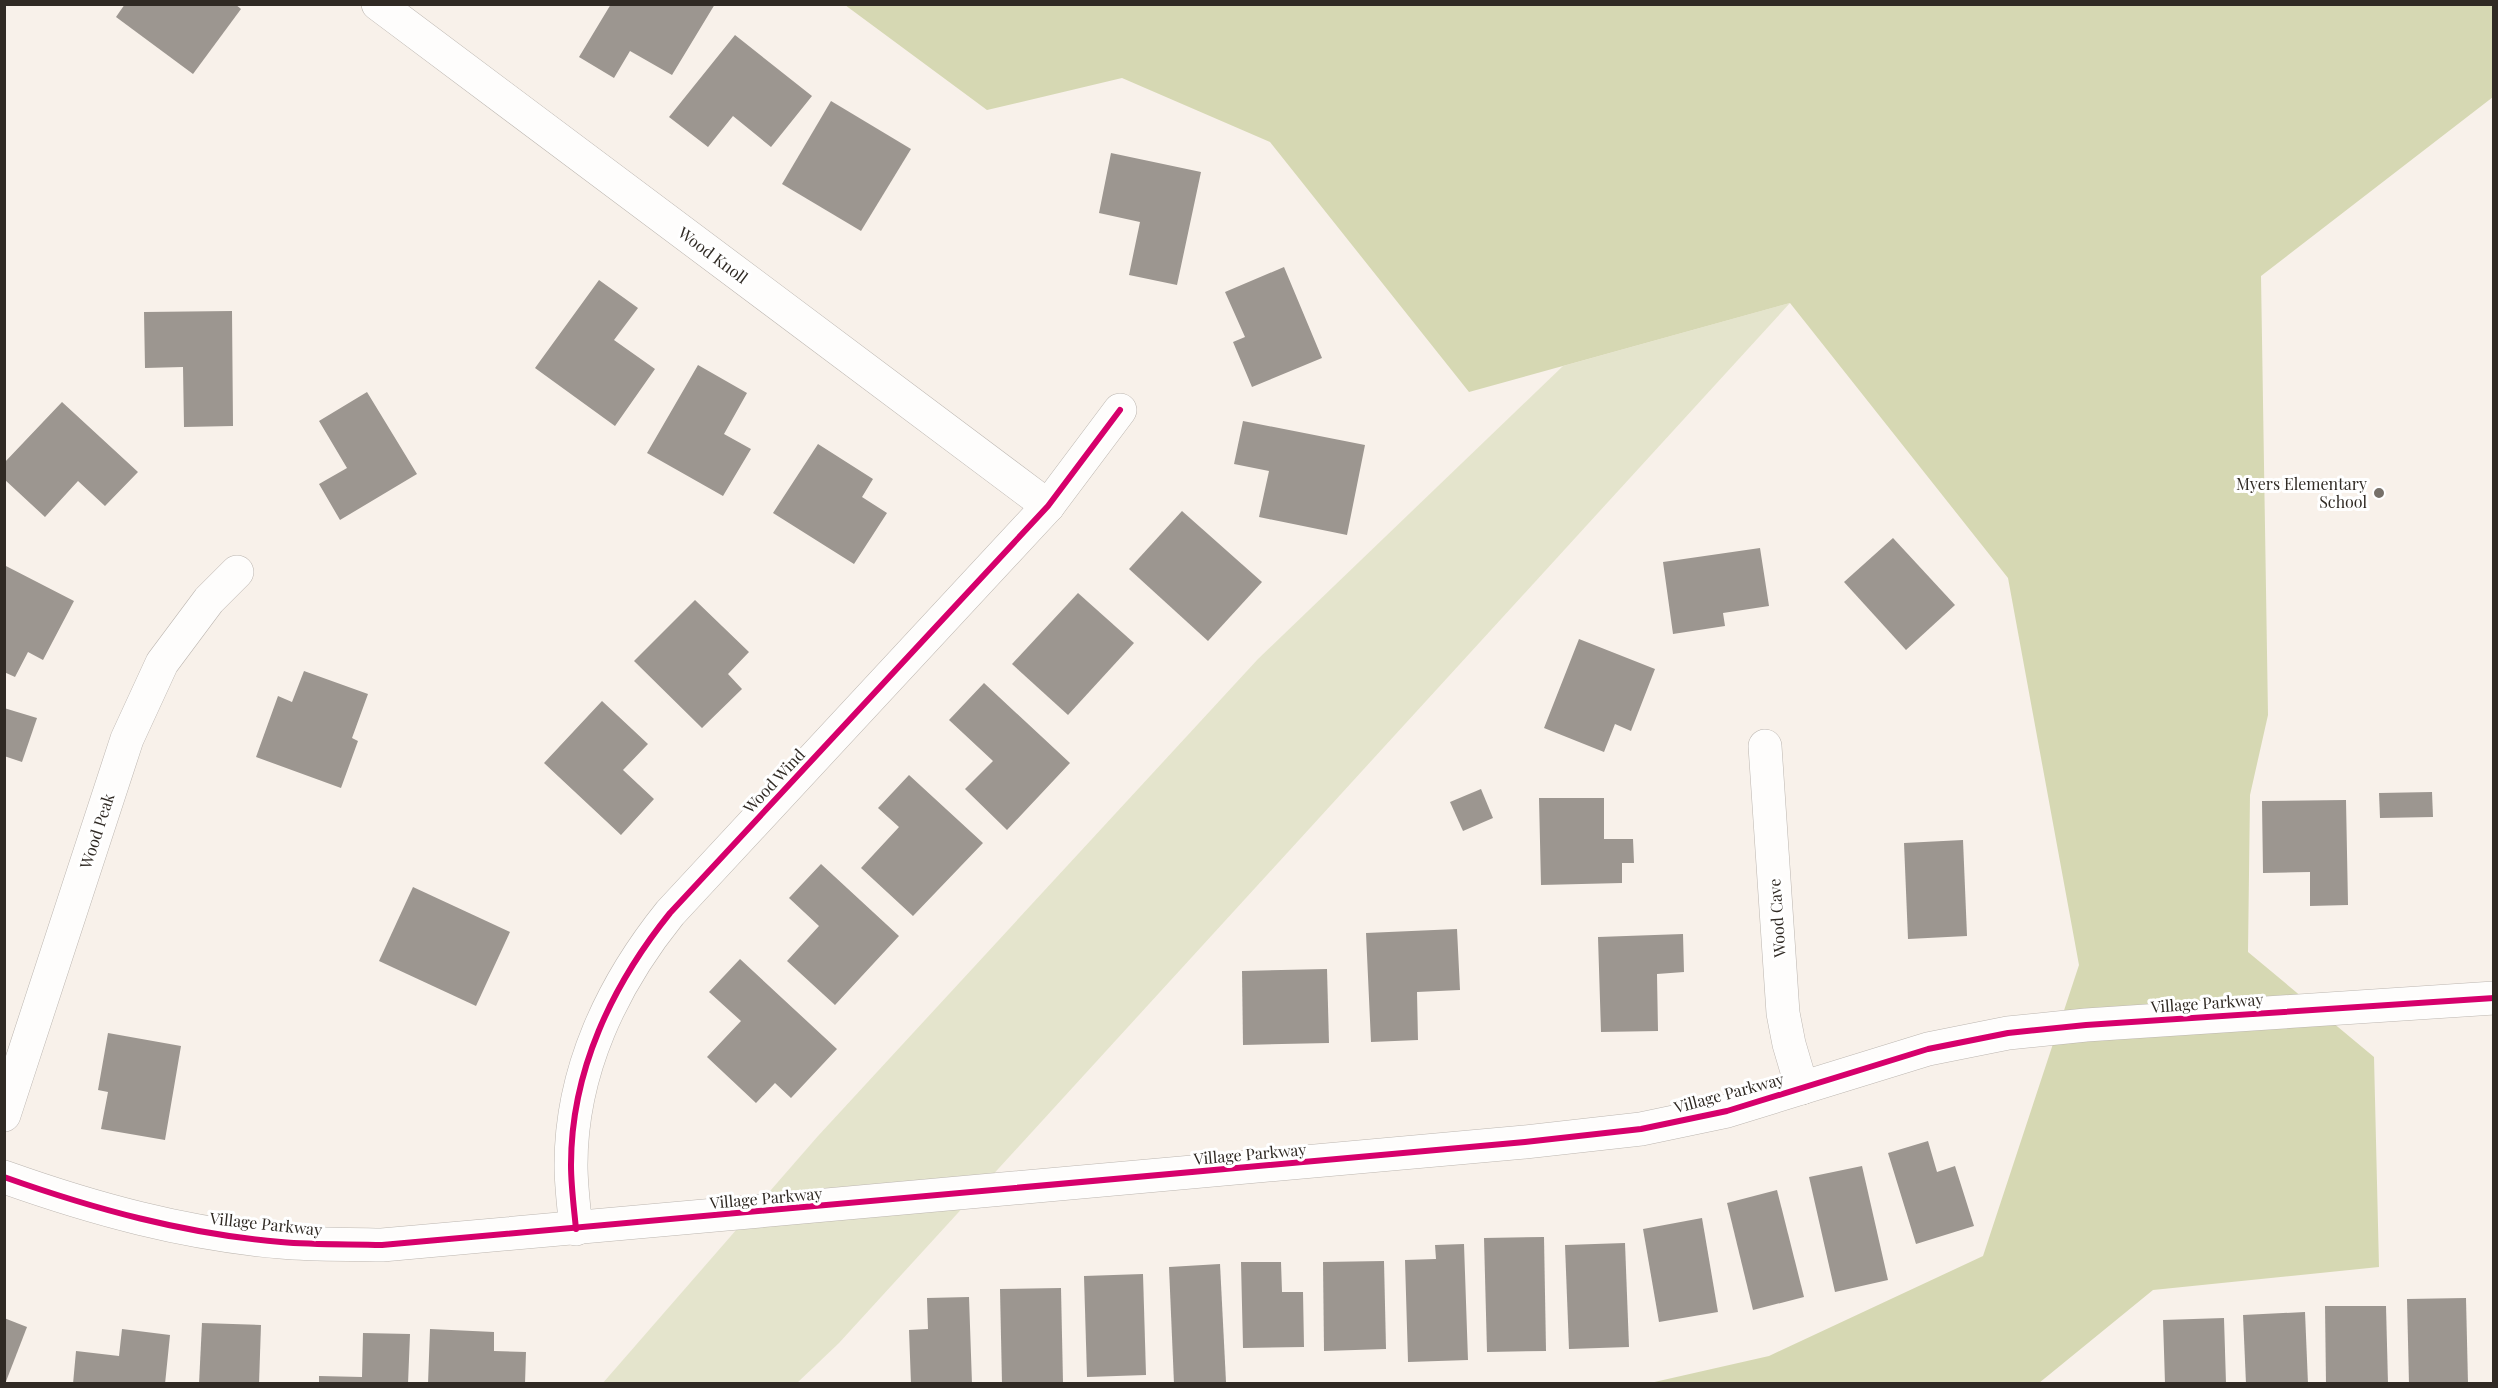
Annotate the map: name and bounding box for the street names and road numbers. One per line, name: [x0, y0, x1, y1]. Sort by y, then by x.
street label: Wood Knoll: [673, 221, 753, 288]
street label: Wood Wind: [738, 744, 809, 818]
street label: Wood Peak: [74, 790, 119, 872]
street label: Wood Cave: [1763, 878, 1790, 959]
street label: Village Parkway: [2149, 988, 2264, 1017]
street label: Village Parkway: [1671, 1068, 1786, 1118]
street label: Village Parkway: [1192, 1138, 1307, 1169]
street label: Village Parkway: [708, 1182, 823, 1213]
street label: Village Parkway: [208, 1207, 323, 1240]

